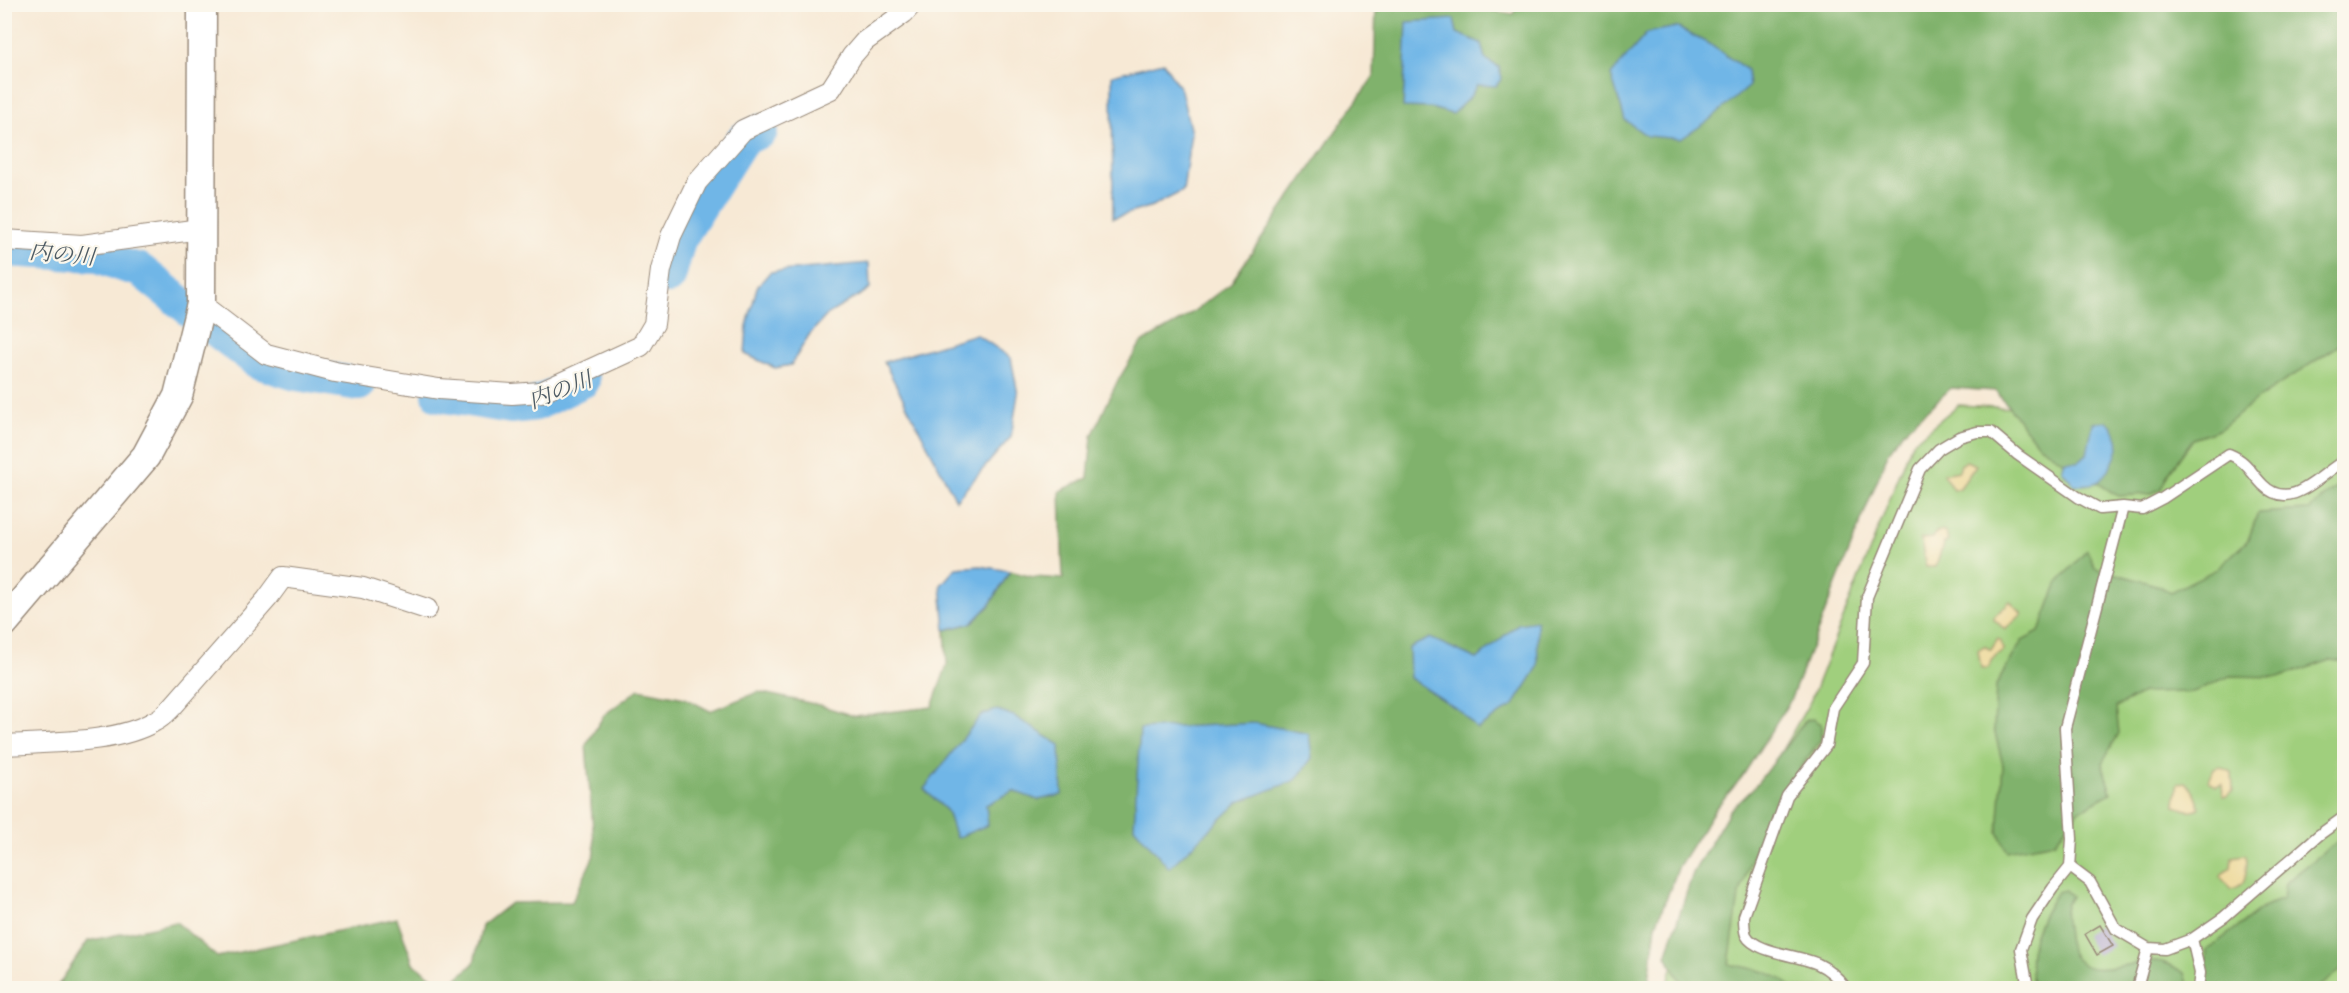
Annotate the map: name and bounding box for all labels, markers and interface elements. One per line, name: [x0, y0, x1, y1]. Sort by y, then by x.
water label: 内の川: [28, 237, 98, 271]
water label: 内の川: [524, 364, 598, 415]

